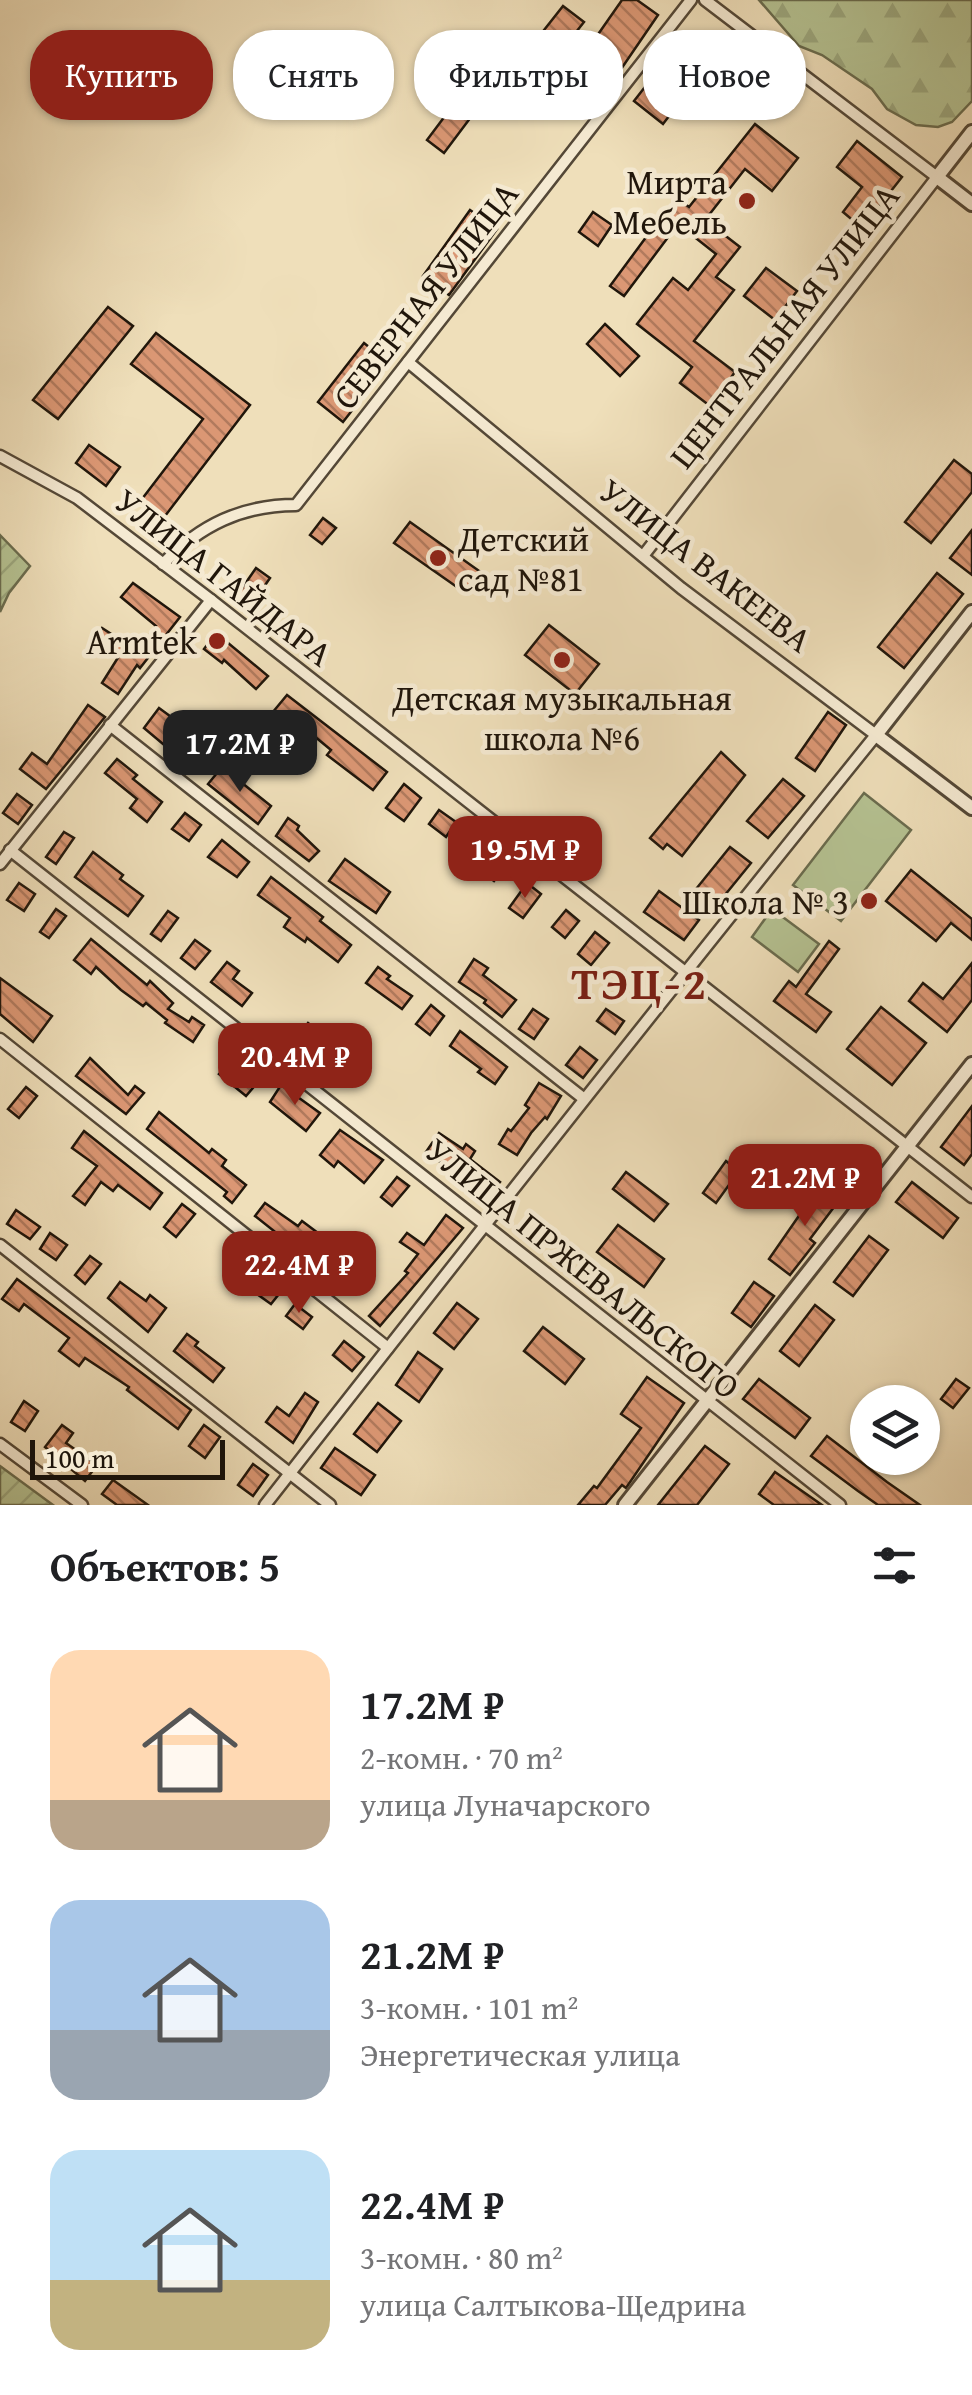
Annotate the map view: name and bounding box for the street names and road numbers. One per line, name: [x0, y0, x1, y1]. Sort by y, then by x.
street label: СЕВЕРНАЯ УЛИЦА: [320, 170, 530, 420]
street label: ЦЕНТРАЛЬНАЯ УЛИЦА: [657, 173, 911, 479]
street label: УЛИЦА ВАКЕЕВА: [589, 466, 823, 664]
street label: УЛИЦА ГАЙДАРА: [104, 476, 344, 678]
street label: УЛИЦА ПРЖЕВАЛЬСКОГО: [415, 1125, 751, 1411]

